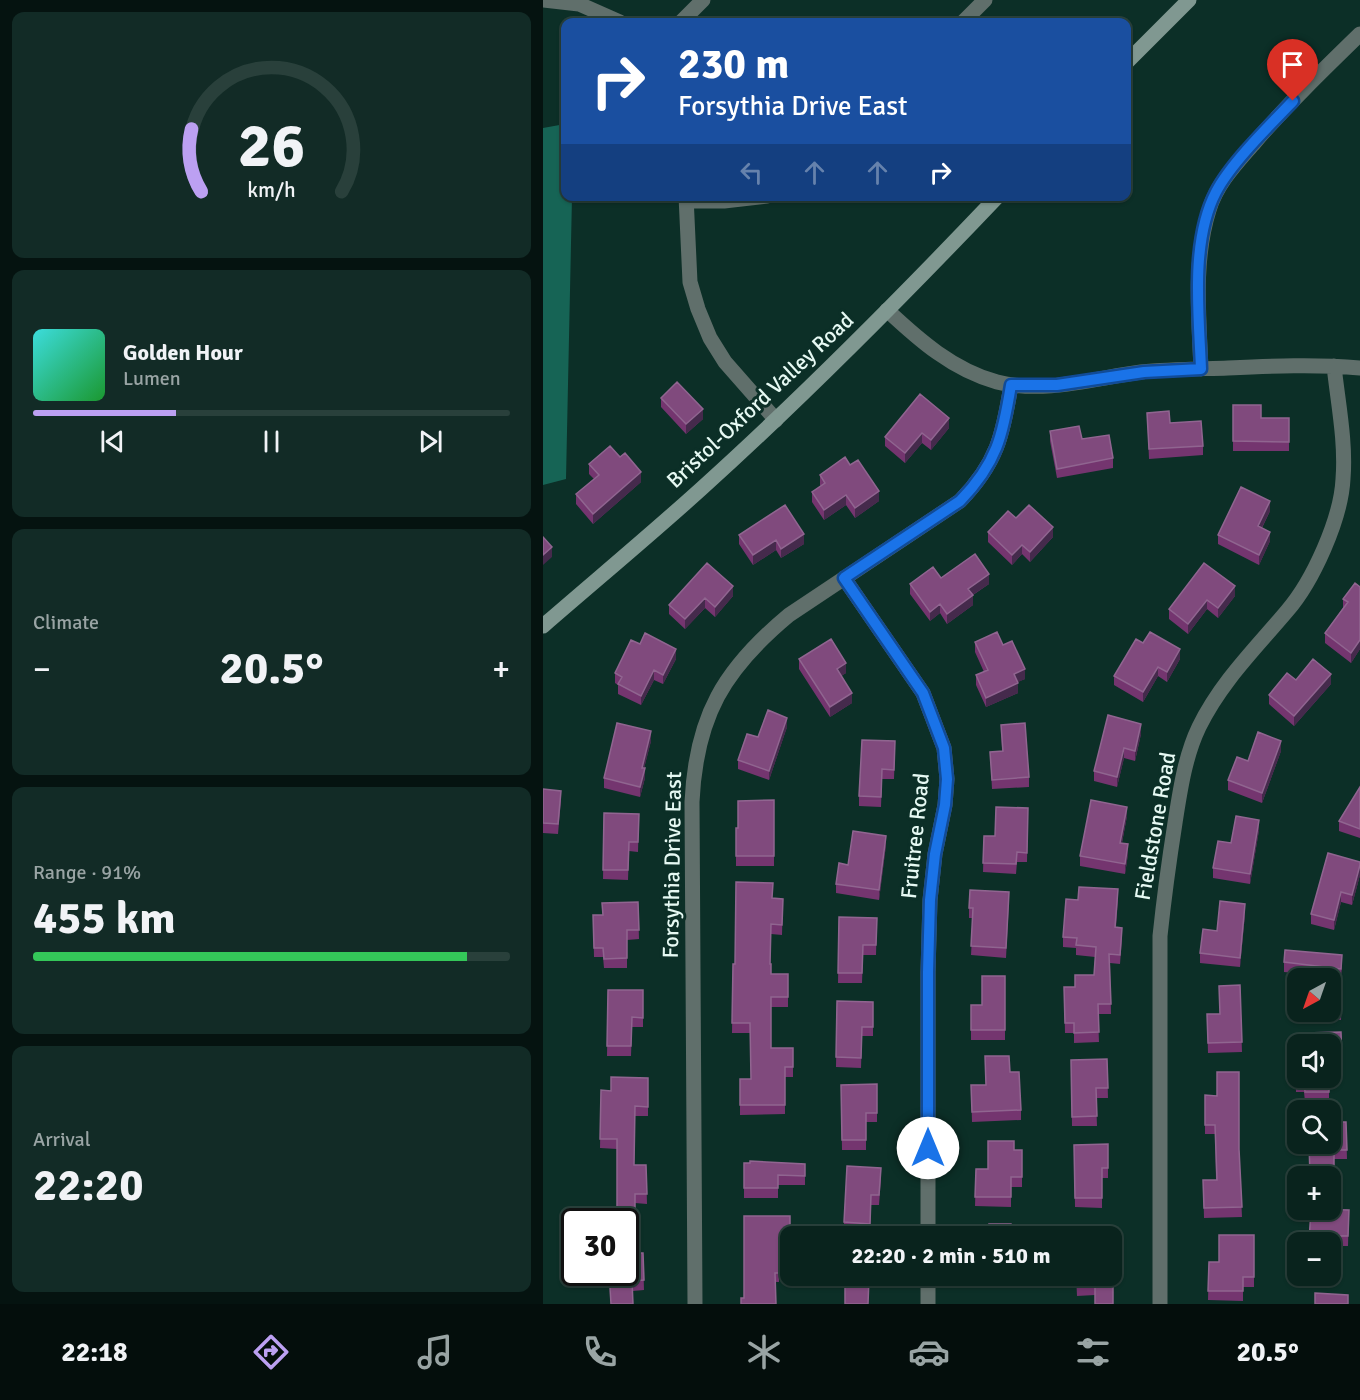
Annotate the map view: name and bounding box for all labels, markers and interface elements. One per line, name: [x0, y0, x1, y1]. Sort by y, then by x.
text: 230 m: [678, 39, 789, 90]
pin: [1267, 39, 1318, 101]
icon: right: [579, 42, 657, 120]
icon: arrive: [1276, 48, 1309, 81]
text: Forsythia Drive East: [678, 90, 908, 123]
text: 26: [238, 107, 305, 184]
icon: left: [735, 156, 768, 189]
icon: ahead: [798, 156, 831, 189]
icon: ahead: [861, 156, 894, 189]
icon: right: [924, 156, 957, 189]
text: km/h: [247, 178, 296, 204]
street label: Bristol-Oxford Valley Road: [661, 306, 859, 494]
text: Golden Hour: [123, 339, 243, 366]
text: Lumen: [123, 366, 181, 391]
icon: previous: [96, 425, 129, 458]
icon: pause: [255, 425, 288, 458]
icon: next: [414, 425, 447, 458]
text: Climate: [33, 610, 99, 635]
text: 20.5°: [220, 641, 323, 696]
text: −: [33, 649, 51, 690]
text: +: [492, 649, 510, 690]
street label: Fieldstone Road: [1129, 750, 1181, 902]
street label: Forsythia Drive East: [657, 771, 687, 959]
street label: Fruitree Road: [895, 772, 935, 900]
text: Range · 91%: [33, 860, 141, 885]
text: 455 km: [33, 891, 176, 946]
north arrow: [1287, 968, 1341, 1022]
map controls: [1287, 968, 1341, 1286]
button: sound: [1287, 1034, 1341, 1088]
button: search: [1287, 1100, 1341, 1154]
position arrow: [896, 1116, 960, 1180]
text: Arrival: [33, 1127, 91, 1152]
text: 22:20: [33, 1158, 143, 1213]
button: +: [1287, 1166, 1341, 1220]
speed limit sign: 30: [561, 1208, 639, 1286]
button: −: [1287, 1232, 1341, 1286]
text: 22:20 · 2 min · 510 m: [851, 1242, 1051, 1269]
icon: directions: [250, 1331, 292, 1373]
icon: music: [414, 1331, 456, 1373]
icon: phone: [579, 1331, 621, 1373]
icon: climate: [743, 1331, 785, 1373]
icon: car: [908, 1331, 950, 1373]
icon: filters: [1072, 1331, 1114, 1373]
text: 22:18: [61, 1336, 127, 1369]
text: 20.5°: [1236, 1336, 1299, 1369]

